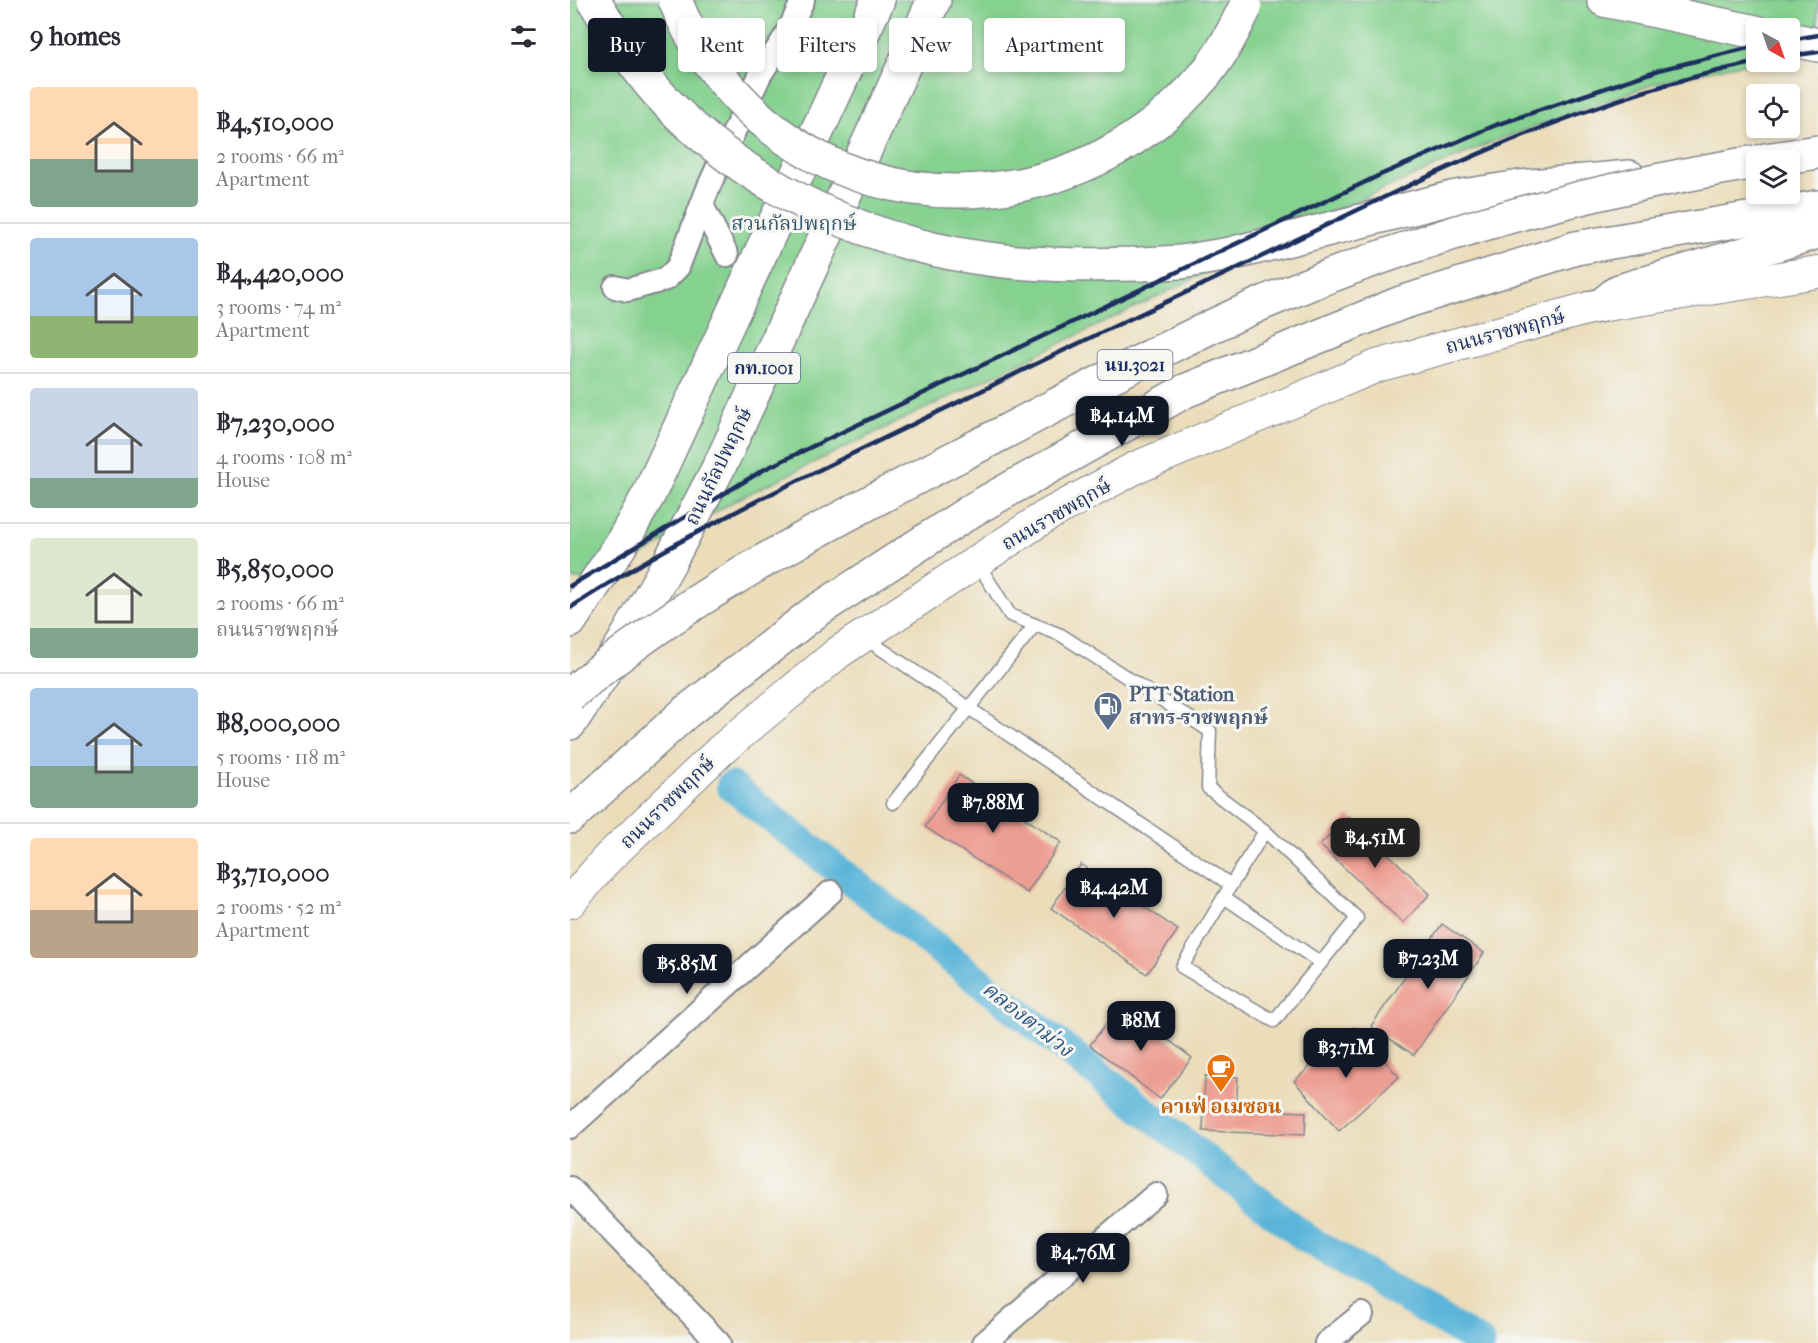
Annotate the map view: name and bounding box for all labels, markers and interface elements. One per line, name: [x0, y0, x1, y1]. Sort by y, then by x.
chip: Buy: [588, 18, 666, 72]
chip: Rent: [678, 18, 765, 72]
chip: Filters: [777, 18, 877, 72]
chip: New: [889, 18, 972, 72]
chip: Apartment: [984, 18, 1125, 72]
north arrow: [1746, 18, 1800, 72]
map controls: [1746, 18, 1800, 204]
icon: filters: [507, 20, 540, 53]
text: 9 homes: [30, 21, 121, 52]
button: locate: [1746, 84, 1800, 138]
text: ฿4,510,000: [216, 107, 334, 138]
icon: home: [78, 111, 150, 183]
text: 2 rooms · 66 m²: [216, 145, 344, 168]
button: layers: [1746, 150, 1800, 204]
text: Apartment: [216, 168, 310, 191]
park label: สวนกัลปพฤกษ์: [731, 212, 857, 235]
text: ฿4,420,000: [216, 258, 344, 289]
icon: home: [78, 262, 150, 334]
text: 3 rooms · 74 m²: [216, 296, 341, 319]
street label: ถนนราชพฤกษ์: [1443, 304, 1568, 358]
text: Apartment: [216, 319, 310, 342]
road number: นบ.3021: [1098, 350, 1172, 380]
road number: กท.1001: [728, 353, 800, 383]
pin: ฿4.14M: [1073, 396, 1171, 447]
street label: ถนนกัลปพฤกษ์: [680, 403, 757, 529]
text: ฿4.14M: [1090, 404, 1154, 427]
text: ฿7,230,000: [216, 408, 335, 439]
icon: home: [78, 412, 150, 484]
text: 4 rooms · 108 m²: [216, 446, 352, 469]
text: House: [216, 469, 270, 492]
street label: ถนนราชพฤกษ์: [997, 474, 1115, 555]
text: ฿5,850,000: [216, 554, 334, 585]
icon: home: [78, 562, 150, 634]
text: 2 rooms · 66 m²: [216, 592, 344, 615]
text: ถนนราชพฤกษ์: [216, 618, 339, 641]
place label: PTT Station สาทร-ราชพฤกษ์: [1129, 683, 1268, 729]
fuel station icon: PTT Station สาทร-ราชพฤกษ์: [1092, 690, 1124, 732]
text: ฿8,000,000: [216, 708, 340, 739]
icon: home: [78, 712, 150, 784]
text: 5 rooms · 118 m²: [216, 746, 345, 769]
street label: ถนนราชพฤกษ์: [615, 751, 720, 853]
text: House: [216, 769, 270, 792]
pin: ฿7.88M: [944, 783, 1042, 834]
text: ฿7.88M: [962, 791, 1024, 814]
pin: ฿4.51M: [1326, 818, 1424, 869]
text: ฿4.51M: [1345, 826, 1405, 849]
text: ฿3,710,000: [216, 858, 330, 889]
icon: home: [78, 862, 150, 934]
pin: ฿4.42M: [1065, 868, 1163, 919]
text: ฿4.42M: [1080, 876, 1148, 899]
text: 2 rooms · 52 m²: [216, 896, 341, 919]
text: Apartment: [216, 919, 310, 942]
pin: ฿7.23M: [1379, 939, 1477, 990]
pin: ฿5.85M: [638, 944, 736, 995]
text: ฿7.23M: [1397, 947, 1459, 970]
text: ฿5.85M: [657, 952, 717, 975]
water label: คลองตาม่วง: [978, 976, 1079, 1062]
pin: ฿8M: [1112, 1001, 1170, 1052]
text: ฿8M: [1121, 1009, 1161, 1032]
pin: ฿3.71M: [1297, 1028, 1395, 1079]
text: ฿3.71M: [1317, 1036, 1375, 1059]
cafe icon: คาเฟ่ อเมซอน: [1205, 1052, 1237, 1094]
place label: คาเฟ่ อเมซอน: [1161, 1095, 1281, 1118]
pin: ฿4.76M: [1034, 1233, 1132, 1284]
text: ฿4.76M: [1050, 1241, 1116, 1264]

